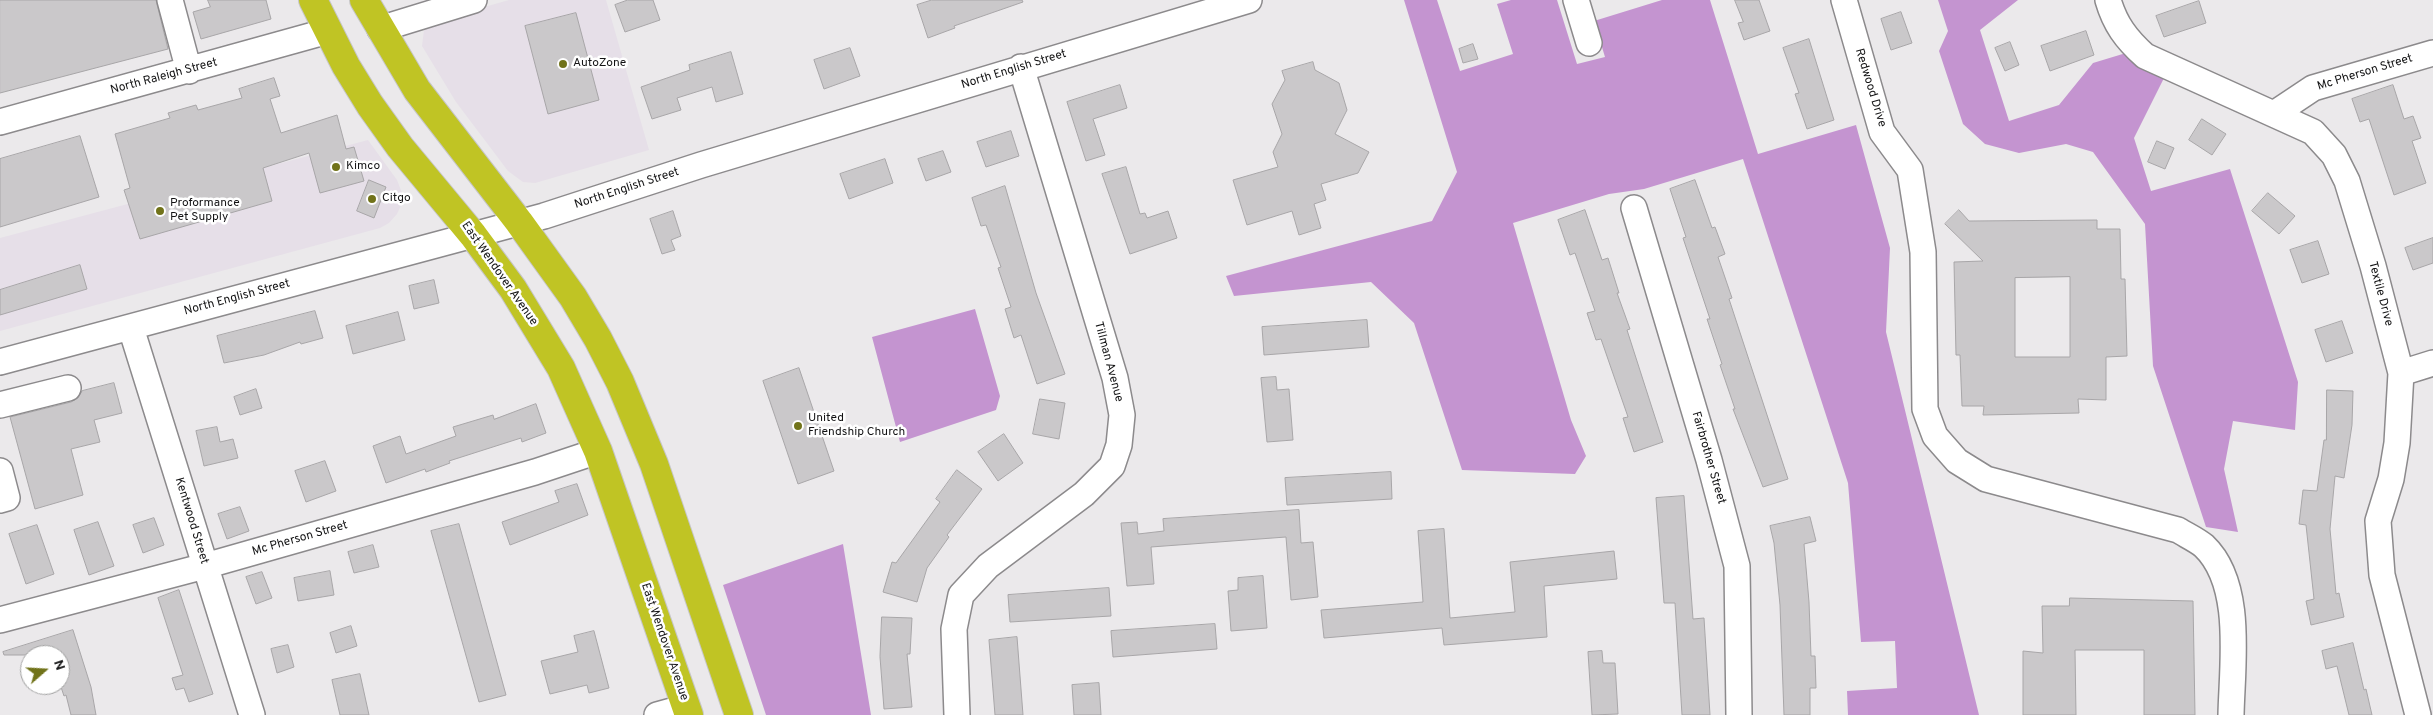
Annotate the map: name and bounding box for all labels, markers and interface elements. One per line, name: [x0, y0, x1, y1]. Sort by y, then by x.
street label: North English Street: [960, 47, 1068, 93]
street label: Redwood Drive: [1851, 47, 1889, 129]
street label: Mc Pherson Street: [2316, 52, 2414, 94]
street label: North Raleigh Street: [109, 56, 219, 98]
place label: AutoZone: [573, 57, 626, 71]
marker: AutoZone: [557, 58, 569, 70]
place label: Kimco: [346, 160, 380, 174]
marker: Kimco: [330, 161, 342, 173]
street label: North English Street: [573, 165, 681, 213]
place label: Citgo: [382, 192, 411, 206]
marker: Citgo: [366, 193, 378, 205]
place label: Proformance Pet Supply: [170, 197, 240, 225]
marker: Proformance Pet Supply: [154, 205, 166, 217]
street label: East Wendover Avenue: [458, 219, 540, 329]
street label: Textile Drive: [2364, 260, 2396, 328]
street label: North English Street: [182, 277, 292, 319]
street label: Tillman Avenue: [1090, 320, 1126, 404]
street label: Fairbrother Street: [1688, 410, 1728, 506]
place label: United Friendship Church: [808, 412, 905, 440]
marker: United Friendship Church: [792, 420, 804, 432]
street label: Kentwood Street: [171, 476, 211, 566]
street label: Mc Pherson Street: [250, 518, 350, 560]
street label: East Wendover Avenue: [637, 581, 691, 703]
north arrow: [20, 645, 70, 695]
text: N: [49, 658, 68, 673]

